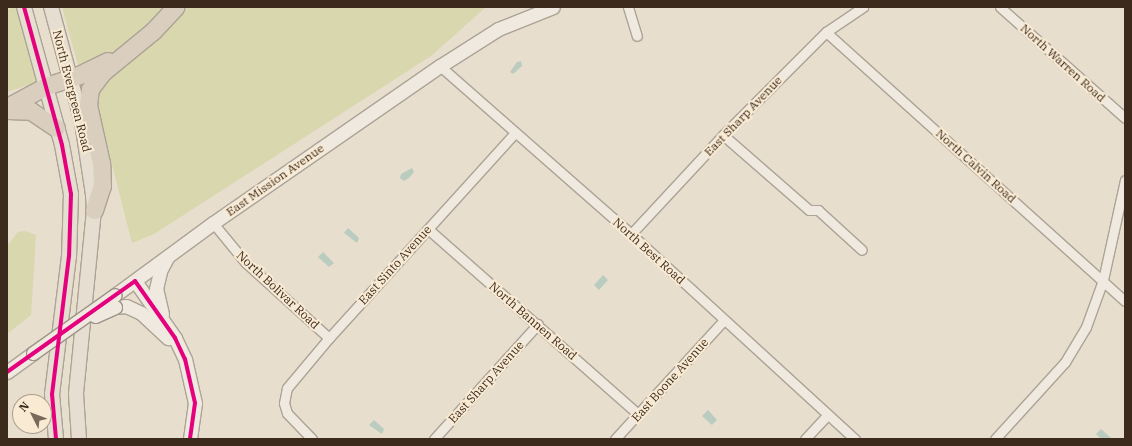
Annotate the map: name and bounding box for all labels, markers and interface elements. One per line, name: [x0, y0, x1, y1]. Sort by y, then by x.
street label: North Warren Road: [1017, 21, 1109, 105]
street label: North Evergreen Road: [50, 28, 94, 154]
street label: East Sharp Avenue: [701, 73, 785, 159]
street label: North Calvin Road: [933, 126, 1019, 206]
street label: East Mission Avenue: [223, 141, 327, 219]
street label: North Best Road: [610, 215, 688, 287]
street label: East Sinto Avenue: [356, 222, 434, 308]
street label: North Bolivar Road: [234, 248, 322, 332]
street label: North Bannen Road: [486, 279, 580, 363]
street label: East Boone Avenue: [629, 335, 711, 425]
street label: East Sharp Avenue: [445, 338, 527, 426]
north arrow: [12, 394, 52, 434]
text: N: [16, 399, 32, 415]

